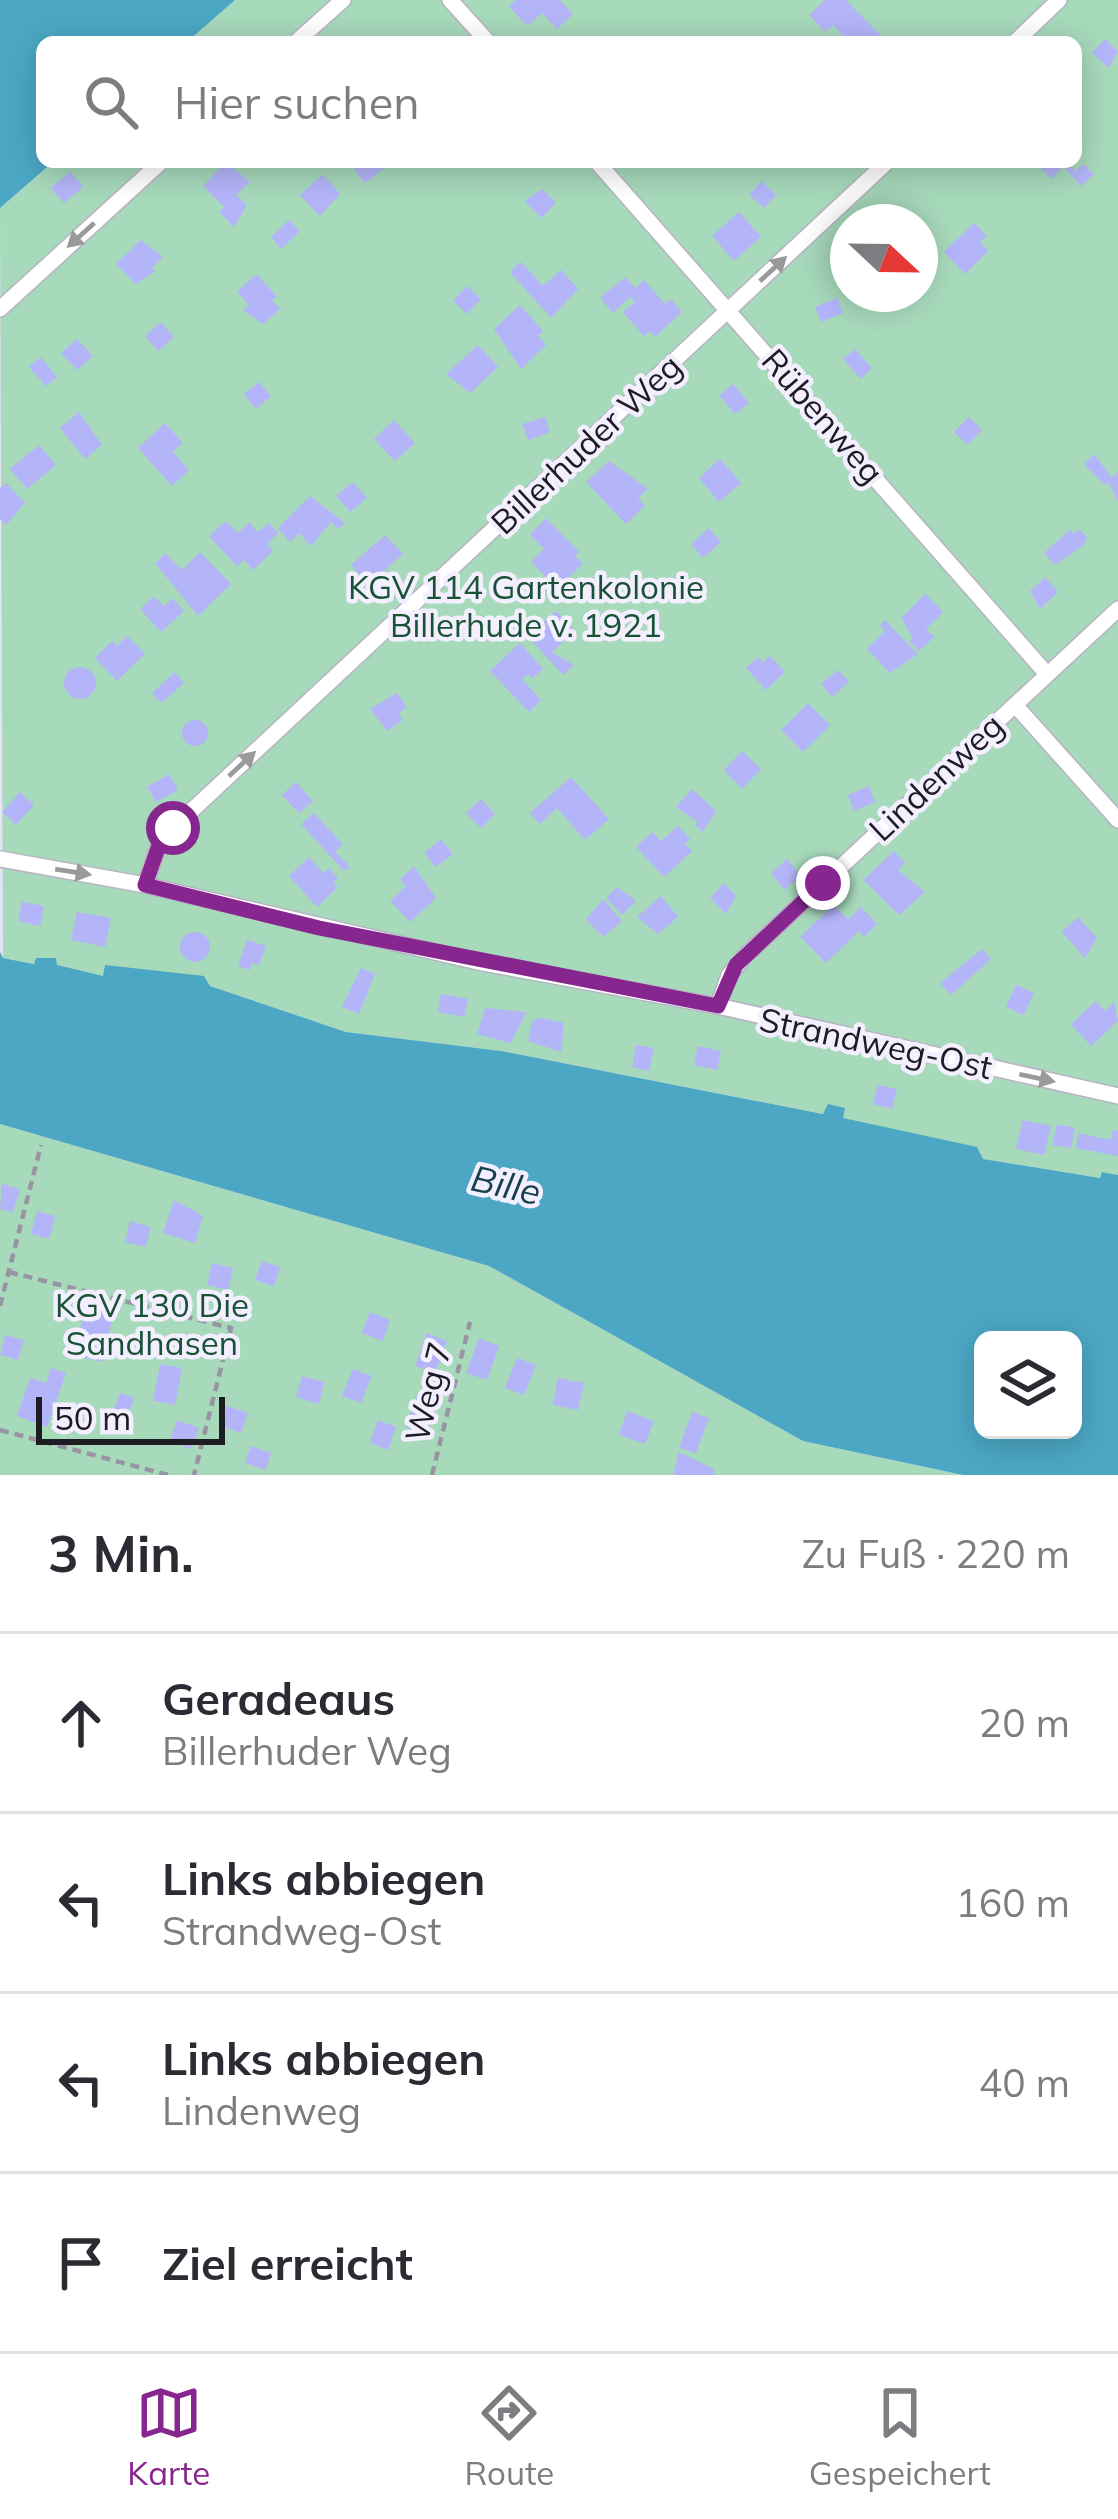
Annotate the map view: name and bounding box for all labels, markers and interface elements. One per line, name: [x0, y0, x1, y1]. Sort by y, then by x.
search box: [36, 36, 1082, 168]
icon: search: [78, 69, 144, 135]
text: Hier suchen: [174, 74, 420, 130]
north arrow: [830, 204, 938, 312]
one-way arrow: [66, 221, 95, 249]
one-way arrow: [758, 255, 787, 283]
street label: Rübenweg: [754, 340, 893, 491]
street label: Billerhuder Weg: [482, 345, 689, 542]
park label: KGV 114 Gartenkolonie Billerhude v. 1921: [348, 566, 704, 645]
street label: Lindenweg: [860, 704, 1011, 849]
one-way arrow: [227, 750, 256, 778]
route start: [146, 801, 200, 855]
route end: [796, 856, 850, 910]
one-way arrow: [54, 864, 92, 882]
street label: Strandweg-Ost: [756, 998, 996, 1087]
one-way arrow: [1018, 1070, 1056, 1089]
water label: Bille: [467, 1155, 545, 1214]
park label: KGV 130 Die Sandhasen: [55, 1284, 249, 1363]
map controls: [974, 1331, 1082, 1439]
button: layers: [974, 1331, 1082, 1439]
street label: Weg 7: [395, 1338, 460, 1446]
scale bar: [36, 1391, 225, 1444]
text: 50 m: [54, 1397, 131, 1438]
text: 3 Min.: [48, 1521, 194, 1585]
text: Zu Fuß · 220 m: [802, 1529, 1070, 1578]
text: Geradeaus: [162, 1670, 395, 1726]
icon: ahead: [48, 1690, 114, 1756]
text: 20 m: [979, 1698, 1070, 1747]
text: Billerhuder Weg: [162, 1726, 452, 1775]
text: Links abbiegen: [162, 1850, 485, 1906]
icon: left: [48, 1870, 114, 1936]
text: 160 m: [955, 1878, 1070, 1927]
text: Strandweg-Ost: [162, 1906, 441, 1955]
text: Links abbiegen: [162, 2030, 485, 2086]
icon: left: [48, 2050, 114, 2116]
text: 40 m: [979, 2058, 1070, 2107]
text: Lindenweg: [162, 2086, 361, 2135]
icon: arrive: [48, 2230, 114, 2296]
text: Ziel erreicht: [162, 2235, 413, 2291]
tab: Karte: [127, 2380, 210, 2493]
tab: Route: [465, 2380, 554, 2493]
tab: Gespeichert: [809, 2380, 991, 2493]

